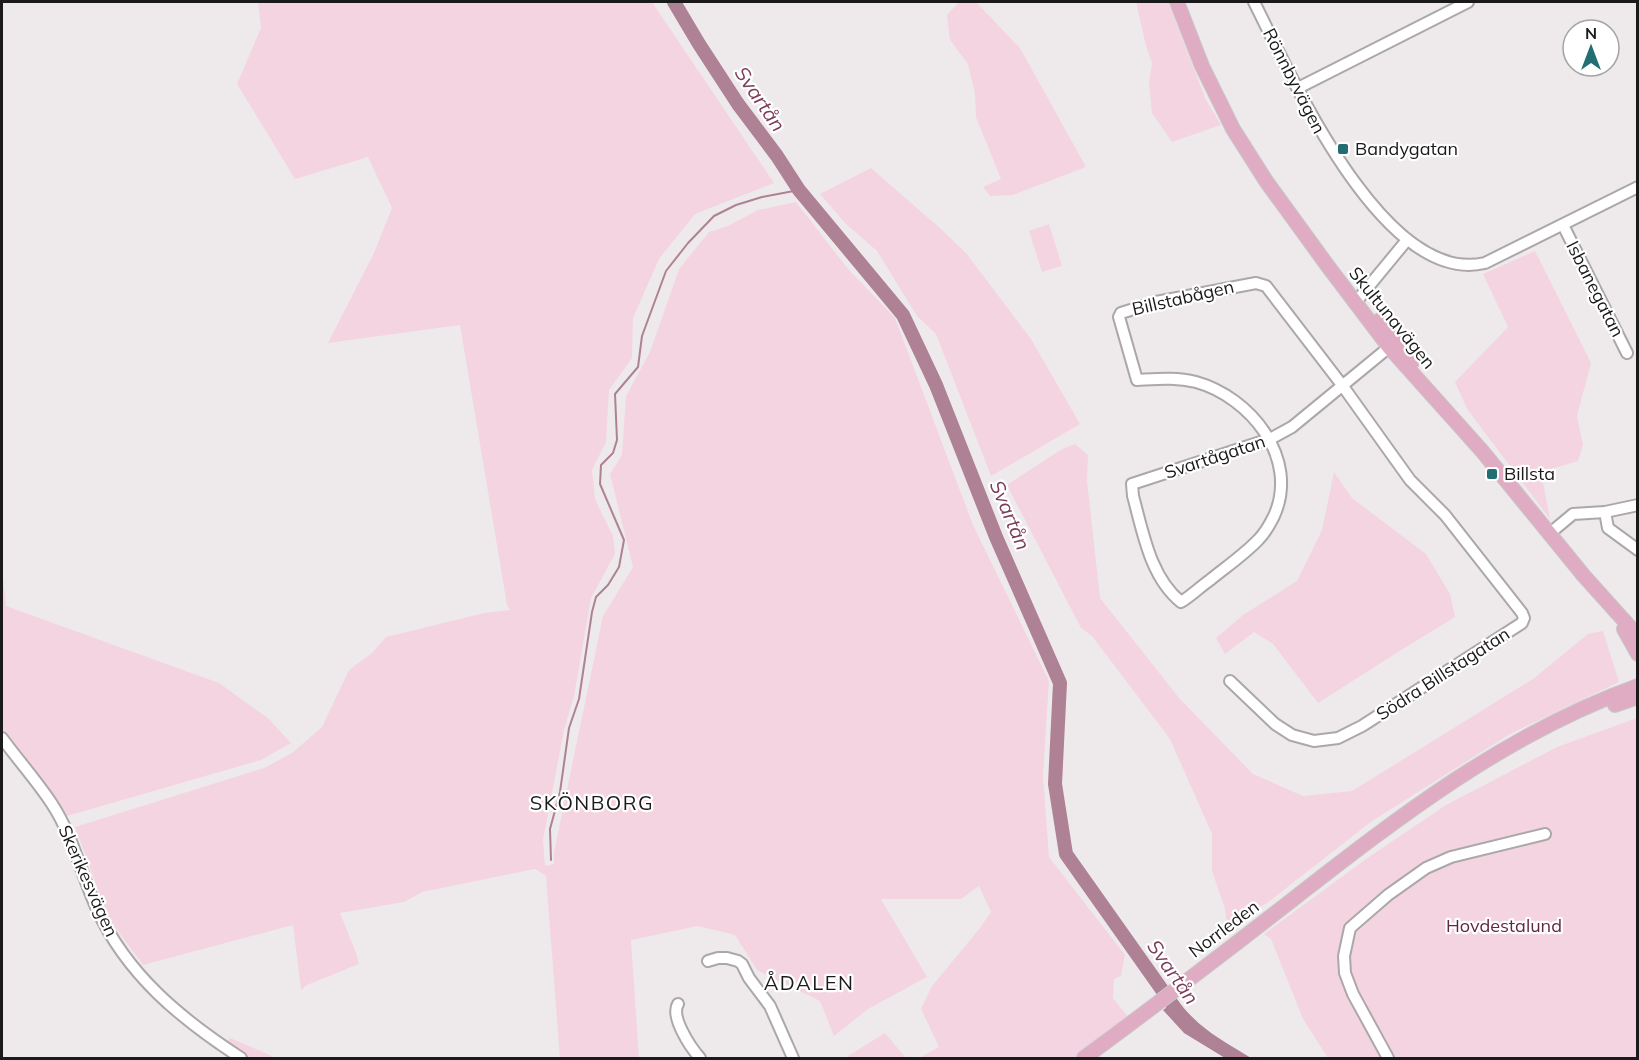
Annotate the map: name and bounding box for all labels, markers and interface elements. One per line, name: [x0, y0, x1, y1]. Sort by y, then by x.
north arrow: [1561, 18, 1621, 78]
text: N: [1585, 23, 1597, 43]
street label: Rönnbyvägen: [1258, 24, 1331, 138]
water label: Svartån: [730, 61, 791, 136]
place label: Bandygatan: [1355, 137, 1458, 160]
marker: Bandygatan: [1336, 142, 1350, 156]
street label: Isbanegatan: [1561, 237, 1629, 341]
street label: Skultunavägen: [1344, 262, 1441, 373]
street label: Billstabågen: [1130, 275, 1236, 320]
street label: Svartågatan: [1162, 429, 1268, 484]
place label: Billsta: [1504, 462, 1555, 485]
marker: Billsta: [1485, 467, 1499, 481]
water label: Svartån: [985, 476, 1036, 553]
street label: Södra Billstagatan: [1372, 622, 1514, 725]
district label: SKÖNBORG: [530, 790, 654, 815]
street label: Skerikesvägen: [54, 821, 123, 940]
street label: Norrleden: [1184, 895, 1263, 962]
park label: Hovdestalund: [1446, 914, 1562, 937]
water label: Svartån: [1142, 935, 1205, 1009]
district label: ÅDALEN: [764, 970, 854, 995]

